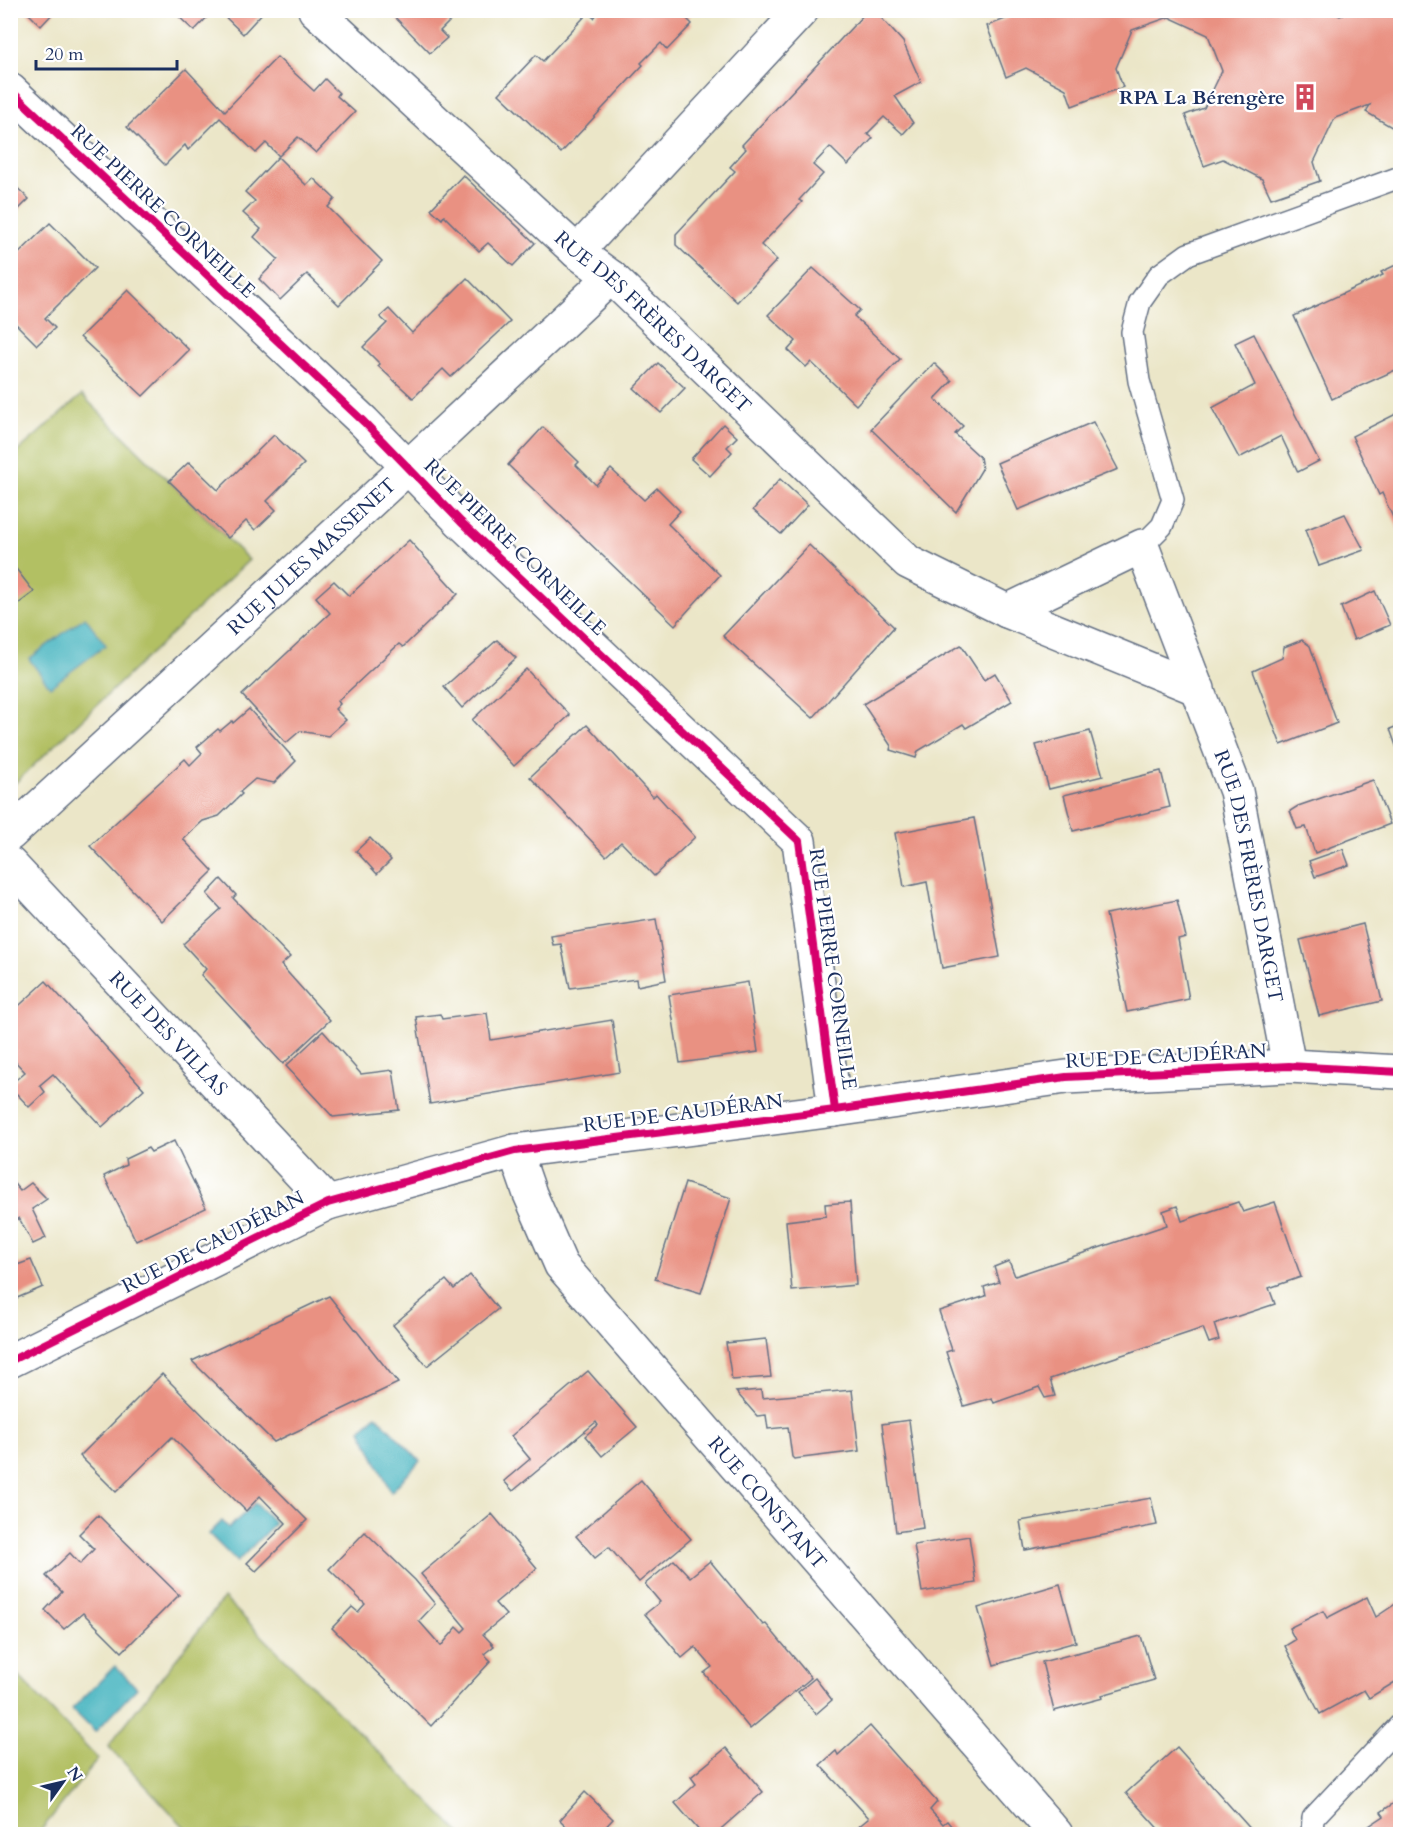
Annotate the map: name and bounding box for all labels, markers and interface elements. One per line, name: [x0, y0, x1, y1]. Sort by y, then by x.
scale bar: [36, 33, 177, 71]
text: 20 m: [45, 42, 84, 67]
building icon: RPA La Bérengère: [1290, 82, 1320, 112]
place label: RPA La Bérengère: [1119, 84, 1285, 111]
street label: RUE PIERRE CORNEILLE: [65, 118, 261, 304]
street label: RUE DES FRÈRES DARGET: [549, 225, 758, 419]
street label: RUE PIERRE CORNEILLE: [418, 453, 612, 641]
street label: RUE JULES MASSENET: [221, 471, 402, 641]
street label: RUE DES FRÈRES DARGET: [1208, 746, 1290, 1005]
street label: RUE PIERRE CORNEILLE: [803, 847, 863, 1091]
street label: RUE DES VILLAS: [103, 965, 234, 1101]
street label: RUE DE CAUDÉRAN: [1065, 1037, 1267, 1075]
street label: RUE DE CAUDÉRAN: [581, 1087, 785, 1139]
street label: RUE DE CAUDÉRAN: [117, 1184, 309, 1300]
street label: RUE CONSTANT: [702, 1430, 833, 1575]
north arrow: [33, 1752, 93, 1812]
text: N: [62, 1762, 88, 1786]

